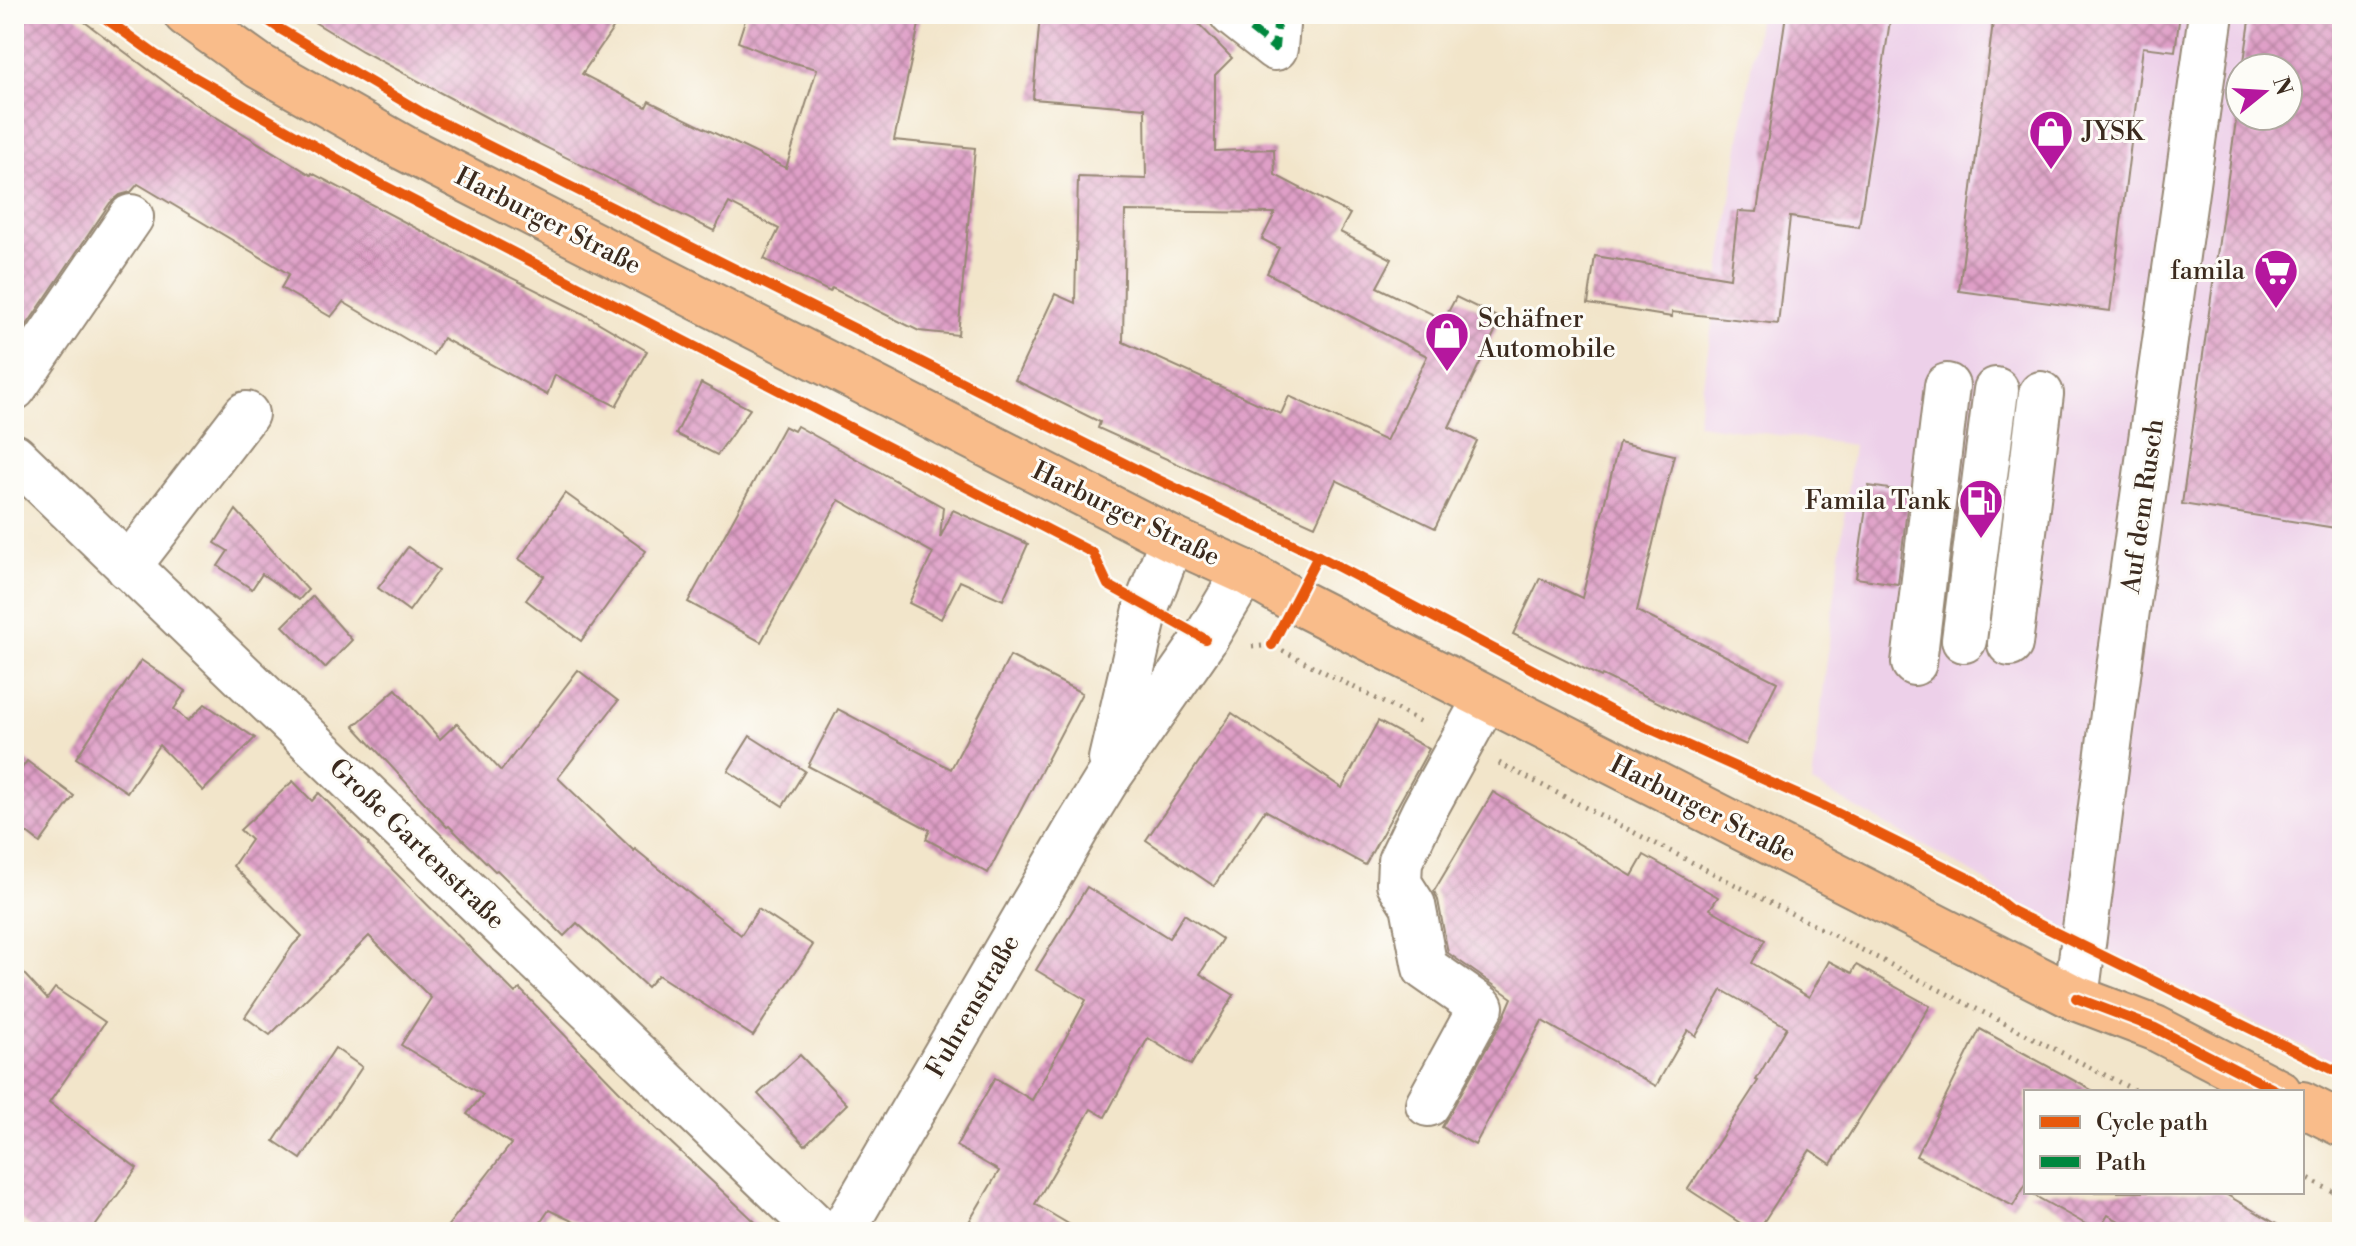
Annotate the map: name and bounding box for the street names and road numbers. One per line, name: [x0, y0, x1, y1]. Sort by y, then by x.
street label: Harburger Straße: [450, 160, 646, 282]
street label: Auf dem Rusch: [2115, 417, 2171, 596]
street label: Harburger Straße: [1027, 455, 1225, 573]
street label: Harburger Straße: [1605, 748, 1801, 870]
street label: Große Gartenstraße: [322, 752, 512, 936]
street label: Fuhrenstraße: [919, 929, 1027, 1083]

